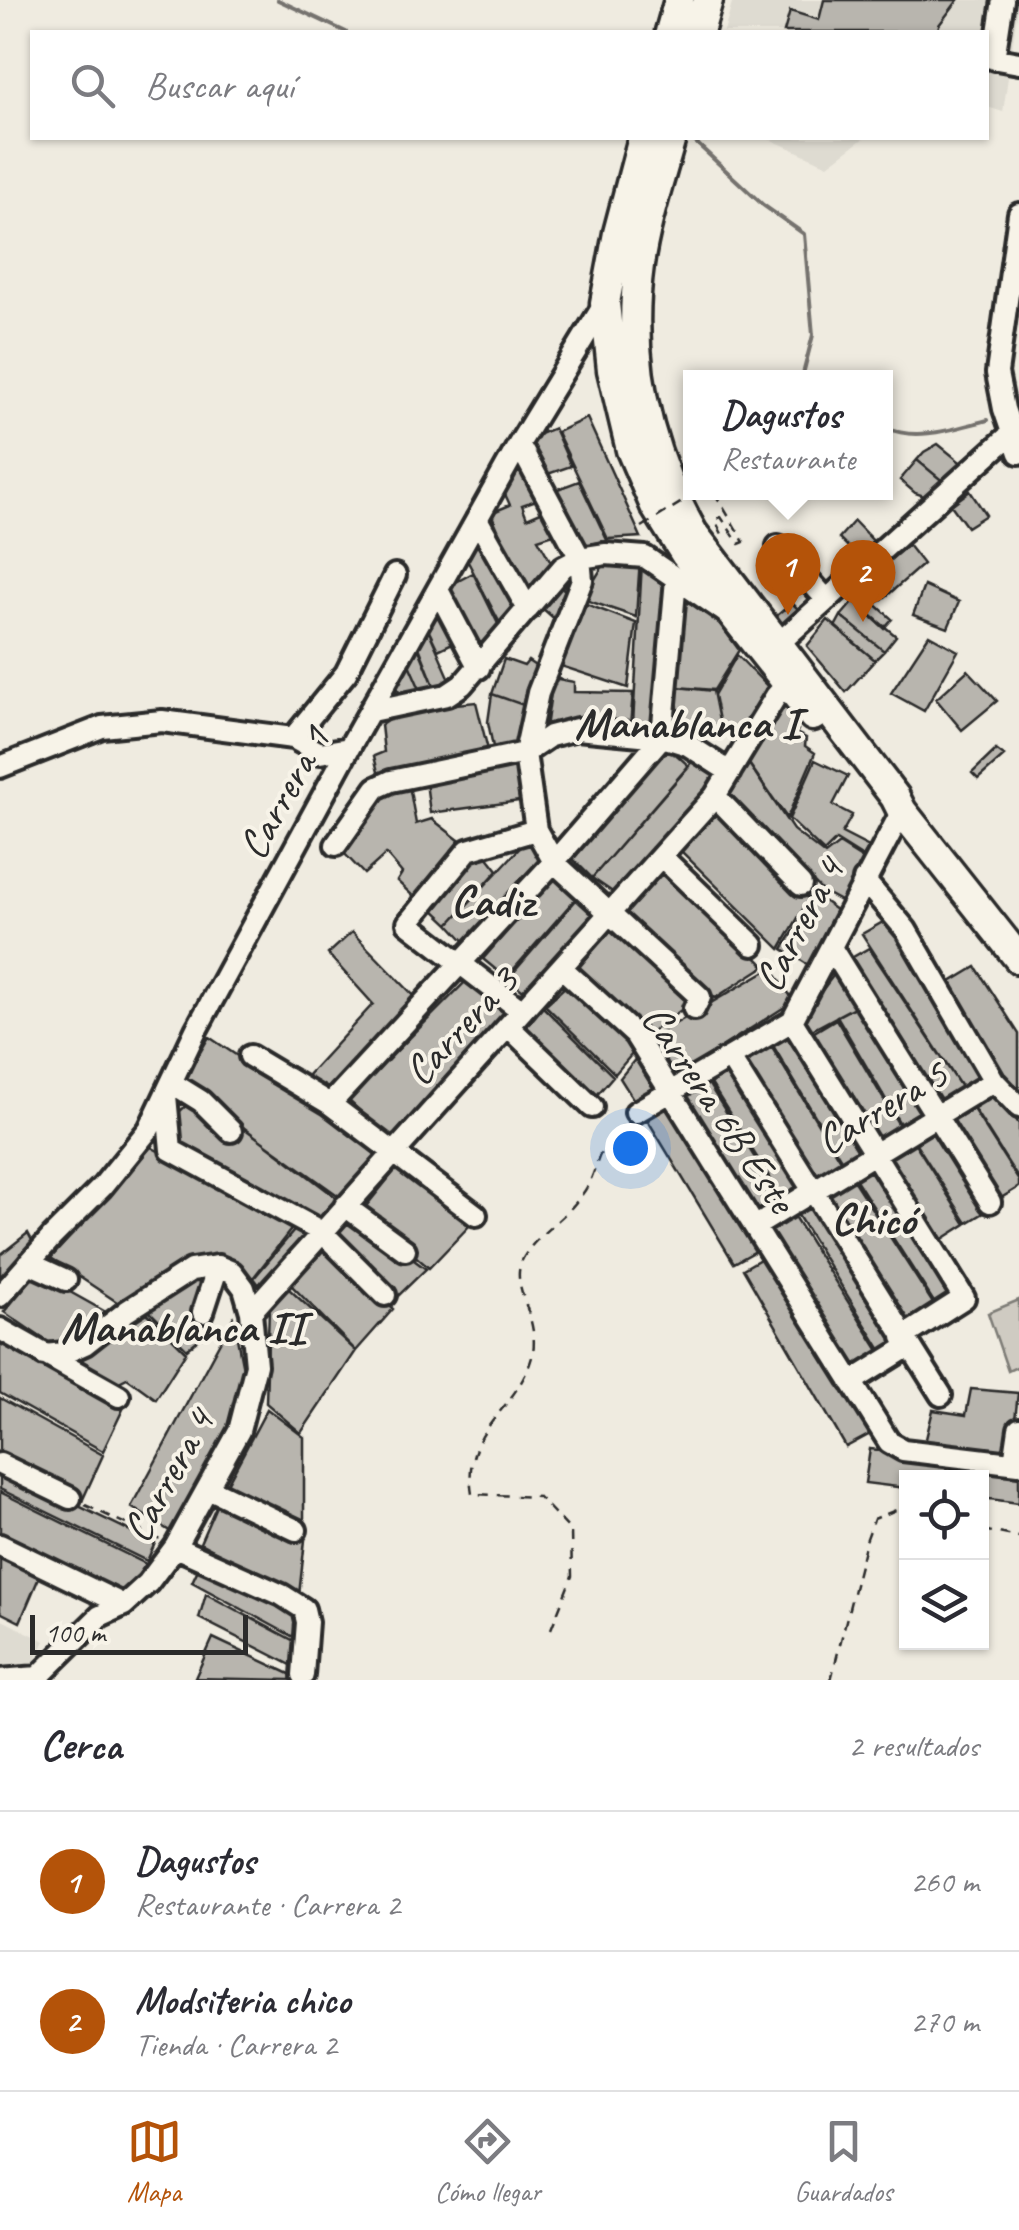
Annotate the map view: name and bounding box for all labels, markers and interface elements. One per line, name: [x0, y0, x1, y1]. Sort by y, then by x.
search box: [30, 30, 989, 140]
icon: search: [65, 58, 120, 113]
text: Buscar aquí: [145, 62, 294, 109]
popup: [683, 370, 893, 500]
text: Dagustos: [721, 391, 841, 438]
text: Restaurante: [721, 438, 855, 479]
pin: 1: [756, 532, 820, 615]
pin: 2: [830, 540, 896, 622]
district label: Manablanca I: [574, 695, 809, 752]
street label: Carrera 1: [226, 715, 343, 868]
street label: Carrera 4: [742, 845, 858, 1000]
district label: Cadiz: [451, 873, 538, 930]
street label: Carrera 3: [393, 953, 532, 1097]
street label: Carrera 6B Este: [630, 995, 810, 1226]
street label: Carrera 5: [807, 1047, 959, 1167]
your location: [605, 1123, 656, 1174]
district label: Chicó: [831, 1191, 921, 1248]
district label: Manablanca II: [61, 1299, 314, 1356]
street label: Carrera 4: [110, 1397, 228, 1551]
map controls: [899, 1470, 989, 1650]
button: locate: [899, 1470, 989, 1560]
button: layers: [899, 1560, 989, 1650]
scale bar: [30, 1610, 248, 1654]
text: 100 m: [45, 1615, 105, 1650]
text: Cerca: [40, 1719, 122, 1772]
text: 2 resultados: [848, 1725, 979, 1766]
text: Dagustos: [135, 1837, 255, 1884]
text: 1: [65, 1861, 80, 1902]
text: 260 m: [910, 1861, 979, 1902]
text: Restaurante · Carrera 2: [135, 1884, 400, 1925]
text: Modsiteria chico: [135, 1977, 350, 2024]
text: 2: [65, 2001, 80, 2042]
text: 270 m: [910, 2001, 979, 2042]
text: Tienda · Carrera 2: [135, 2024, 337, 2065]
tab: Mapa: [127, 2114, 182, 2209]
tab: Cómo llegar: [435, 2114, 541, 2209]
tab: Guardados: [794, 2114, 892, 2209]

